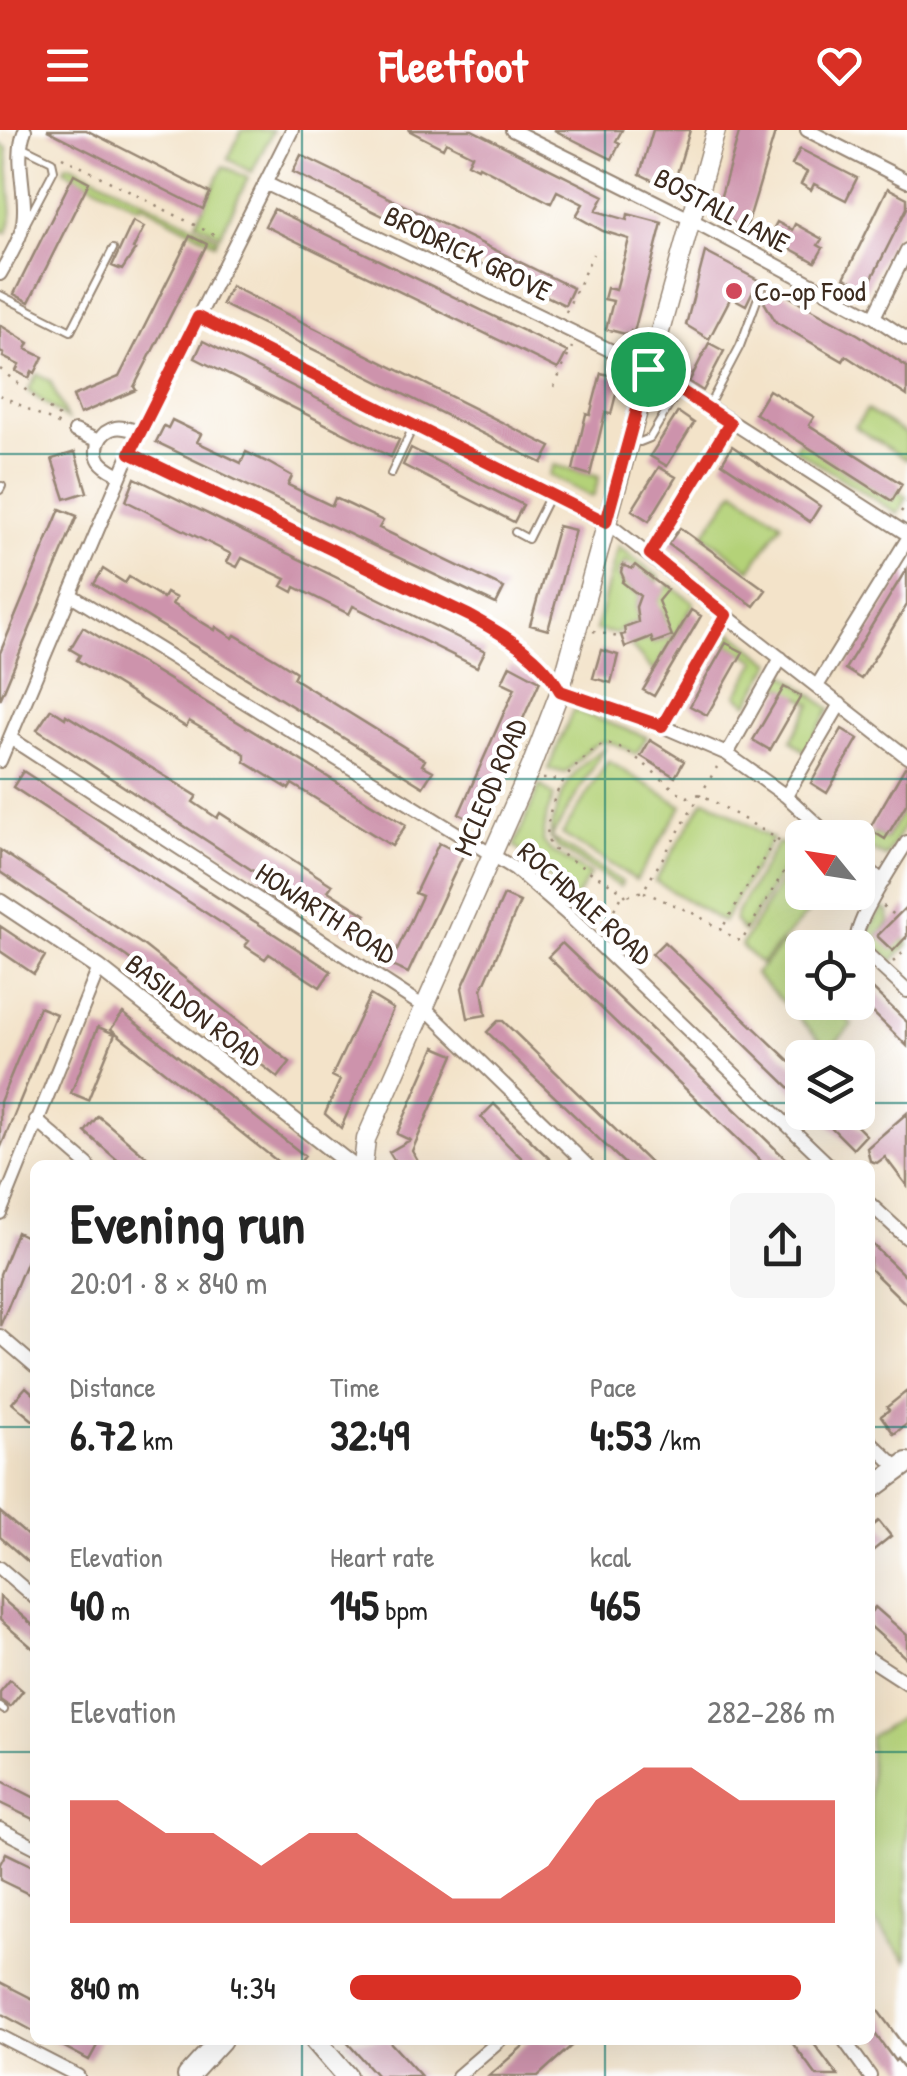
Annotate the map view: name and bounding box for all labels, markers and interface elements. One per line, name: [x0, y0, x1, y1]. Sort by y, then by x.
text: Fleetfoot: [379, 35, 528, 96]
icon: menu: [40, 38, 95, 93]
icon: heart: [812, 38, 867, 93]
street label: BOSTALL LANE: [648, 158, 796, 262]
street label: BRODRICK GROVE: [378, 196, 558, 310]
place label: Co-op Food: [754, 272, 866, 310]
marker: Co-op Food: [723, 280, 745, 302]
pin: [606, 327, 691, 412]
icon: arrive: [621, 342, 676, 397]
street label: MCLEOD ROAD: [444, 712, 536, 861]
north arrow: [785, 820, 875, 910]
map controls: [785, 820, 875, 1130]
street label: ROCHDALE ROAD: [510, 833, 661, 974]
street label: HOWARTH ROAD: [248, 853, 404, 973]
button: locate: [785, 930, 875, 1020]
street label: BASILDON ROAD: [118, 945, 271, 1076]
button: layers: [785, 1040, 875, 1130]
text: Evening run: [70, 1186, 305, 1260]
button: share: [730, 1193, 835, 1298]
text: 20:01 · 8 × 840 m: [70, 1261, 267, 1304]
text: Distance: [70, 1368, 156, 1406]
text: Time: [330, 1368, 380, 1406]
text: Pace: [590, 1368, 636, 1406]
text: 6.72: [70, 1406, 136, 1463]
text: 32:49: [330, 1406, 409, 1463]
text: 4:53: [590, 1406, 652, 1463]
text: km: [136, 1421, 173, 1459]
text: /km: [652, 1421, 701, 1459]
text: Elevation: [70, 1538, 163, 1576]
text: Heart rate: [330, 1538, 435, 1576]
text: kcal: [590, 1538, 631, 1576]
text: 40: [70, 1576, 105, 1633]
text: 145: [330, 1576, 379, 1633]
text: 465: [590, 1576, 640, 1633]
text: m: [105, 1591, 130, 1629]
text: bpm: [379, 1591, 428, 1629]
text: Elevation: [70, 1690, 176, 1733]
text: 282–286 m: [707, 1690, 835, 1733]
text: 840 m: [70, 1966, 139, 2009]
text: 4:34: [230, 1966, 276, 2009]

